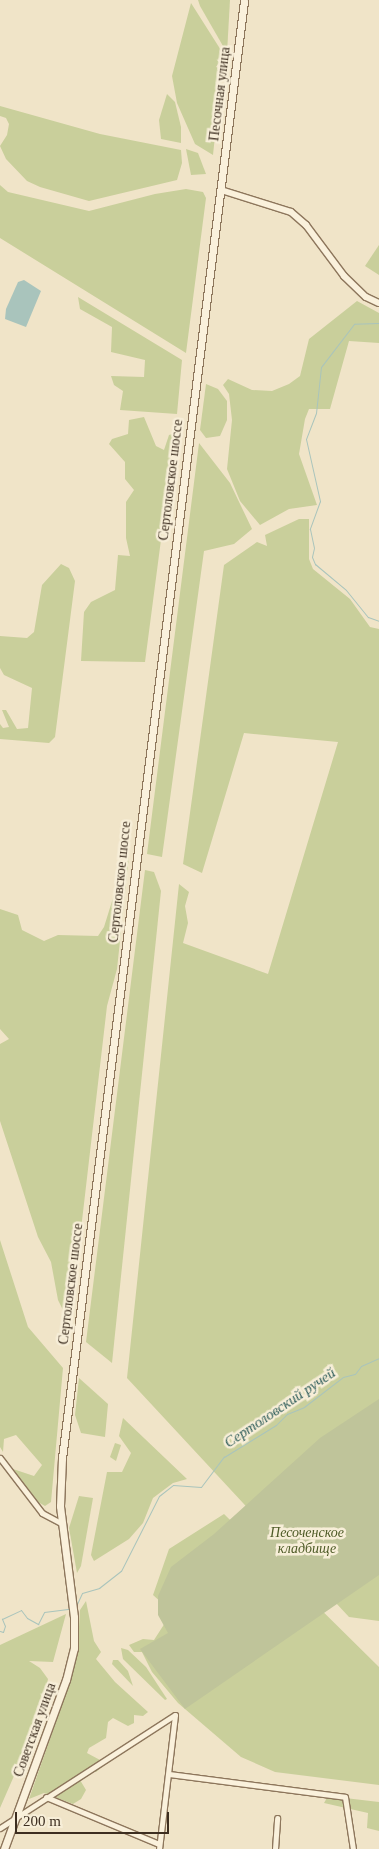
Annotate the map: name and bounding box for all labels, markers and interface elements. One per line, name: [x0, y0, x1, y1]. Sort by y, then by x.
street label: Песочная улица: [206, 46, 234, 142]
street label: Сертоловское шоссе: [155, 418, 187, 542]
street label: Сертоловское шоссе: [105, 820, 135, 944]
street label: Сертоловское шоссе: [55, 1222, 87, 1346]
water label: Сертоловский ручей: [221, 1364, 339, 1452]
park label: Песоченское кладбище: [270, 1525, 344, 1558]
street label: Советская улица: [10, 1681, 60, 1779]
scale bar: [18, 1802, 171, 1834]
text: 200 m: [23, 1813, 61, 1829]

